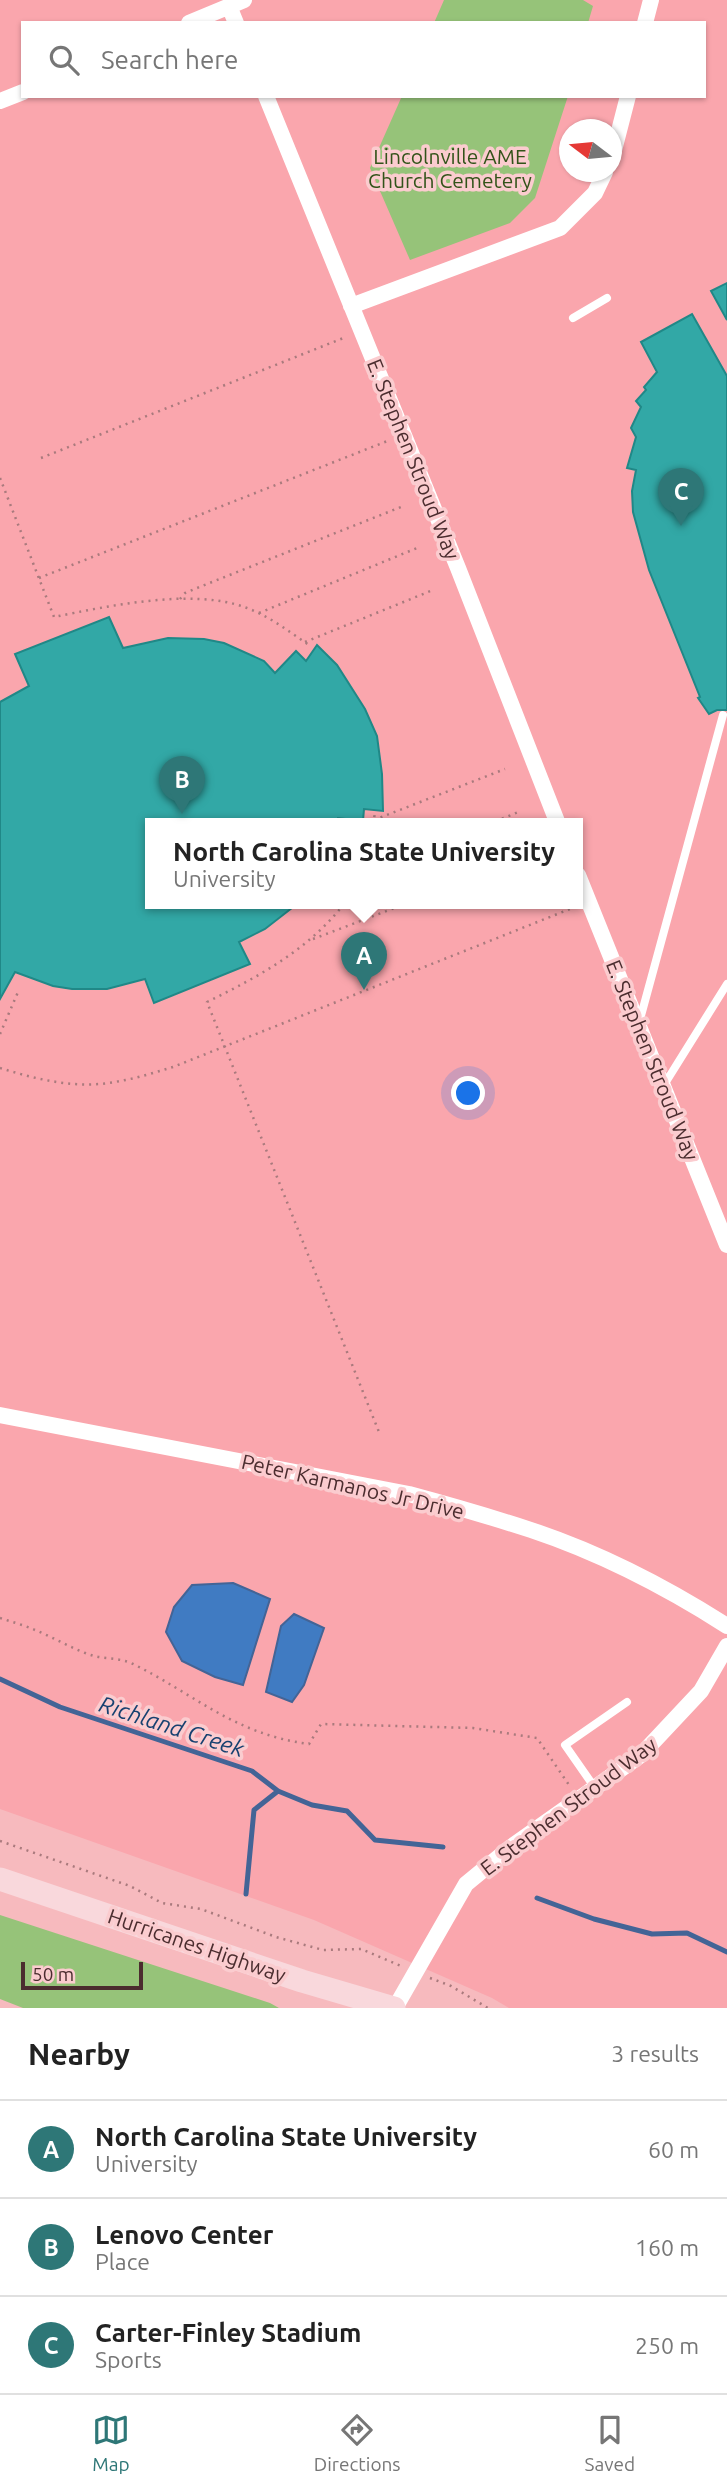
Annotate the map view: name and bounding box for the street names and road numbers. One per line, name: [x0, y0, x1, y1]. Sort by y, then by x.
street label: E. Stephen Stroud Way: [363, 355, 465, 563]
street label: E. Stephen Stroud Way: [602, 956, 704, 1164]
street label: Peter Karmanos Jr Drive: [239, 1449, 467, 1523]
street label: E. Stephen Stroud Way: [475, 1732, 661, 1880]
street label: Hurricanes Highway: [105, 1903, 289, 1987]

